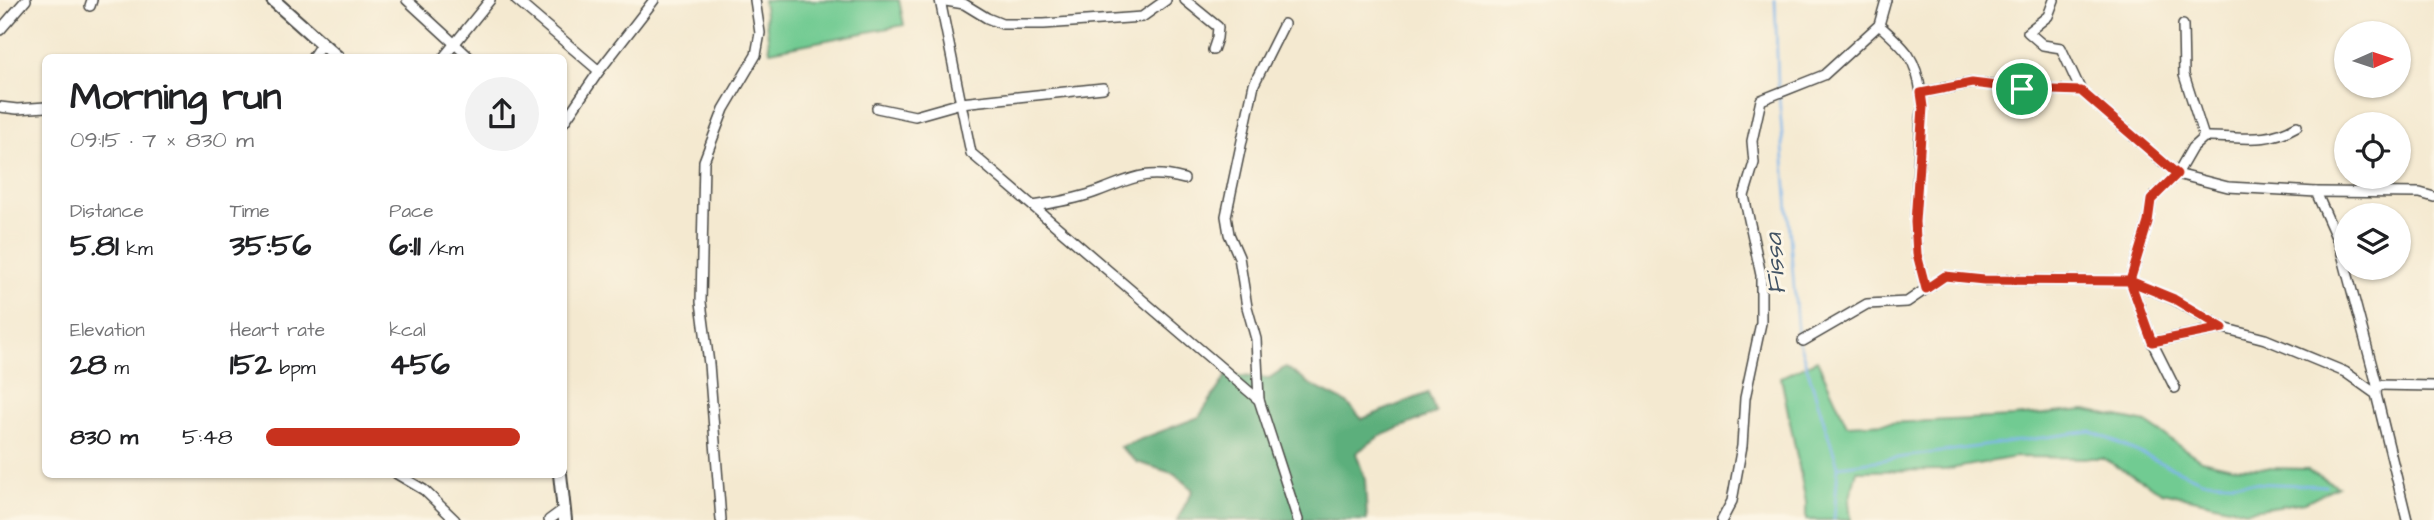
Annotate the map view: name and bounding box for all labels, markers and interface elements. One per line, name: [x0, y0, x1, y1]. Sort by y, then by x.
north arrow: [2334, 21, 2412, 98]
map controls: [2334, 21, 2411, 280]
pin: [1992, 59, 2052, 119]
icon: arrive: [2003, 70, 2041, 108]
text: Morning run: [70, 72, 282, 124]
button: share: [465, 77, 539, 151]
button: locate: [2334, 112, 2411, 189]
text: 09:15 · 7 × 830 m: [70, 124, 254, 156]
text: Distance: [70, 198, 144, 225]
text: Time: [230, 198, 269, 225]
text: Pace: [389, 198, 433, 225]
button: layers: [2334, 203, 2411, 280]
text: 5.81: [70, 225, 119, 267]
text: 35:56: [230, 225, 311, 267]
text: 6:11: [389, 225, 421, 267]
water label: Fissa: [1755, 230, 1795, 296]
text: km: [119, 236, 153, 263]
text: /km: [421, 236, 464, 263]
text: Elevation: [70, 317, 145, 344]
text: Heart rate: [230, 317, 325, 344]
text: kcal: [389, 317, 426, 344]
text: 28: [70, 344, 107, 386]
text: 152: [230, 344, 272, 386]
text: 456: [389, 344, 450, 386]
text: m: [107, 355, 129, 382]
text: bpm: [272, 355, 316, 382]
text: 830 m: [70, 421, 138, 453]
text: 5:48: [182, 421, 233, 453]

